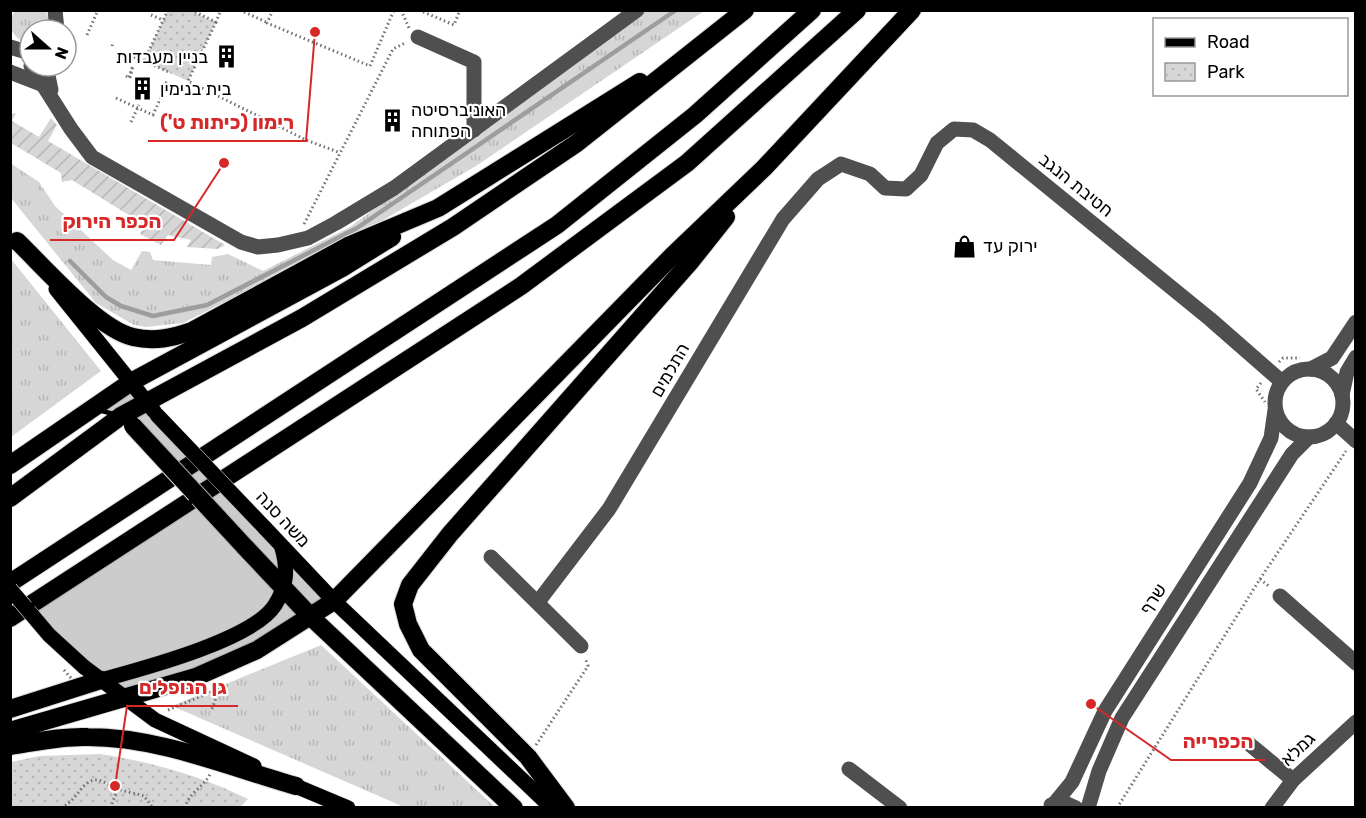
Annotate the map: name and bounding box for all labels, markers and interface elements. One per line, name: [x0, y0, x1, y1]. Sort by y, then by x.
north arrow: [18, 18, 78, 78]
legend: [1153, 18, 1348, 96]
text: Road: [1207, 31, 1250, 53]
text: N: [51, 44, 72, 62]
building icon: בניין מעבדות: [213, 44, 239, 70]
place label: בניין מעבדות: [116, 46, 208, 68]
text: Park: [1207, 61, 1245, 83]
building icon: בית בנימין: [129, 76, 155, 102]
place label: בית בנימין: [160, 78, 231, 100]
place label: האוניברסיטה הפתוחה: [411, 99, 506, 142]
callout: רימון (כיתות ט'): [148, 103, 306, 141]
building icon: האוניברסיטה הפתוחה: [380, 107, 406, 133]
text: רימון (כיתות ט'): [160, 110, 294, 134]
street label: חטיבת הנגב: [1034, 148, 1118, 222]
callout: הכפר הירוק: [50, 202, 174, 240]
text: הכפר הירוק: [63, 209, 161, 233]
shop icon: ירוק עד: [952, 233, 978, 259]
place label: ירוק עד: [983, 235, 1037, 257]
street label: התלמים: [646, 339, 694, 401]
street label: משה סנה: [251, 486, 315, 552]
street label: שרף: [1135, 579, 1171, 619]
callout: גן הנופלים: [127, 668, 238, 706]
text: גן הנופלים: [139, 675, 227, 699]
callout: הכפרייה: [1171, 722, 1265, 760]
street label: גמלא: [1276, 727, 1320, 771]
text: הכפרייה: [1183, 729, 1253, 753]

